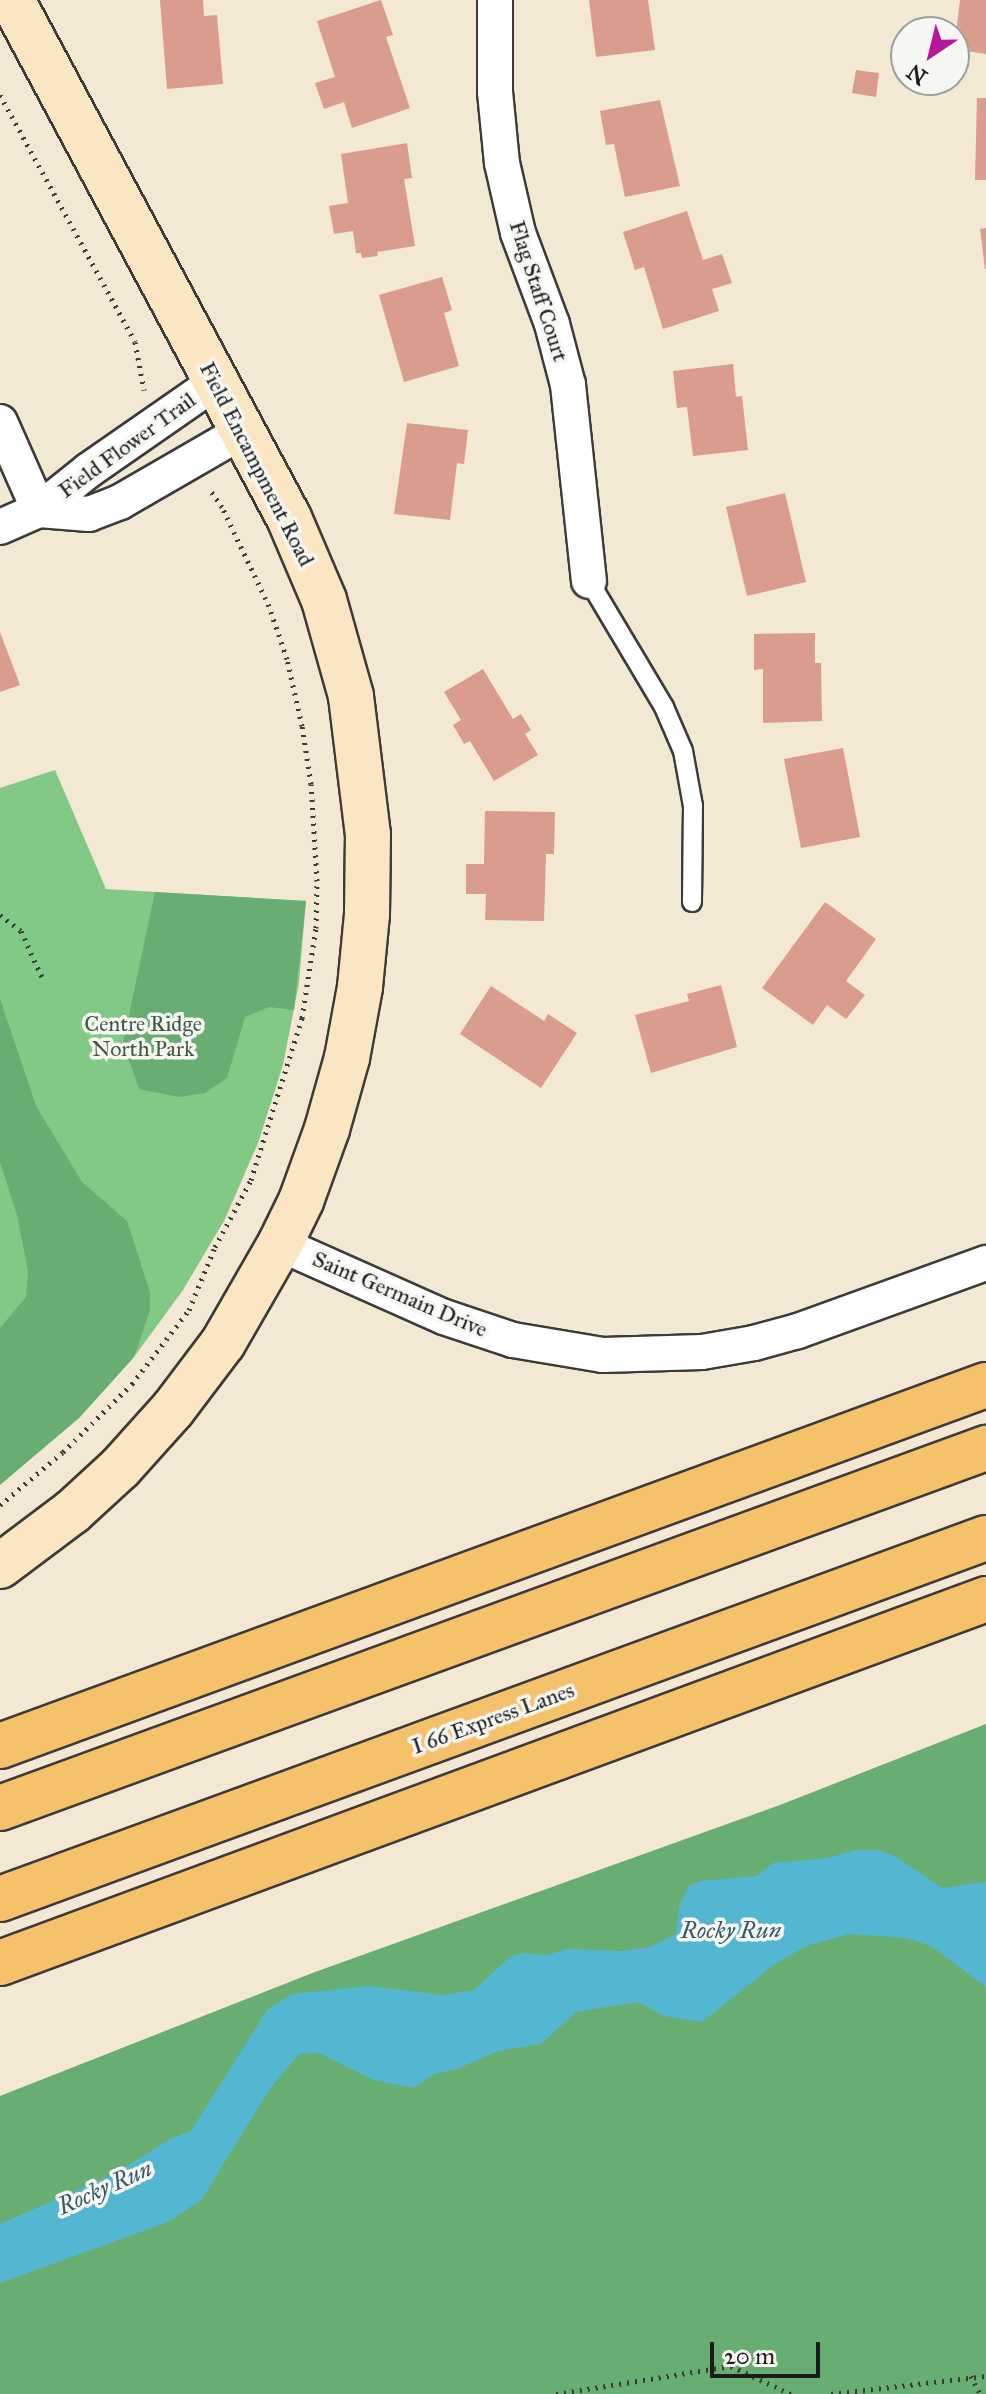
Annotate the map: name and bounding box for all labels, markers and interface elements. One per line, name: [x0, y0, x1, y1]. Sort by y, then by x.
north arrow: [890, 16, 970, 96]
text: N: [902, 58, 932, 91]
street label: Flag Staff Court: [504, 217, 574, 365]
street label: Field Encampment Road: [194, 358, 320, 570]
street label: Field Flower Trail: [53, 386, 201, 504]
park label: Centre Ridge North Park: [84, 1010, 202, 1062]
street label: Saint Germain Drive: [309, 1245, 491, 1343]
street label: I 66 Express Lanes: [408, 1676, 578, 1760]
water label: Rocky Run: [681, 1917, 781, 1945]
water label: Rocky Run: [53, 2154, 157, 2222]
scale bar: [714, 2326, 824, 2376]
text: 20 m: [724, 2341, 775, 2371]

